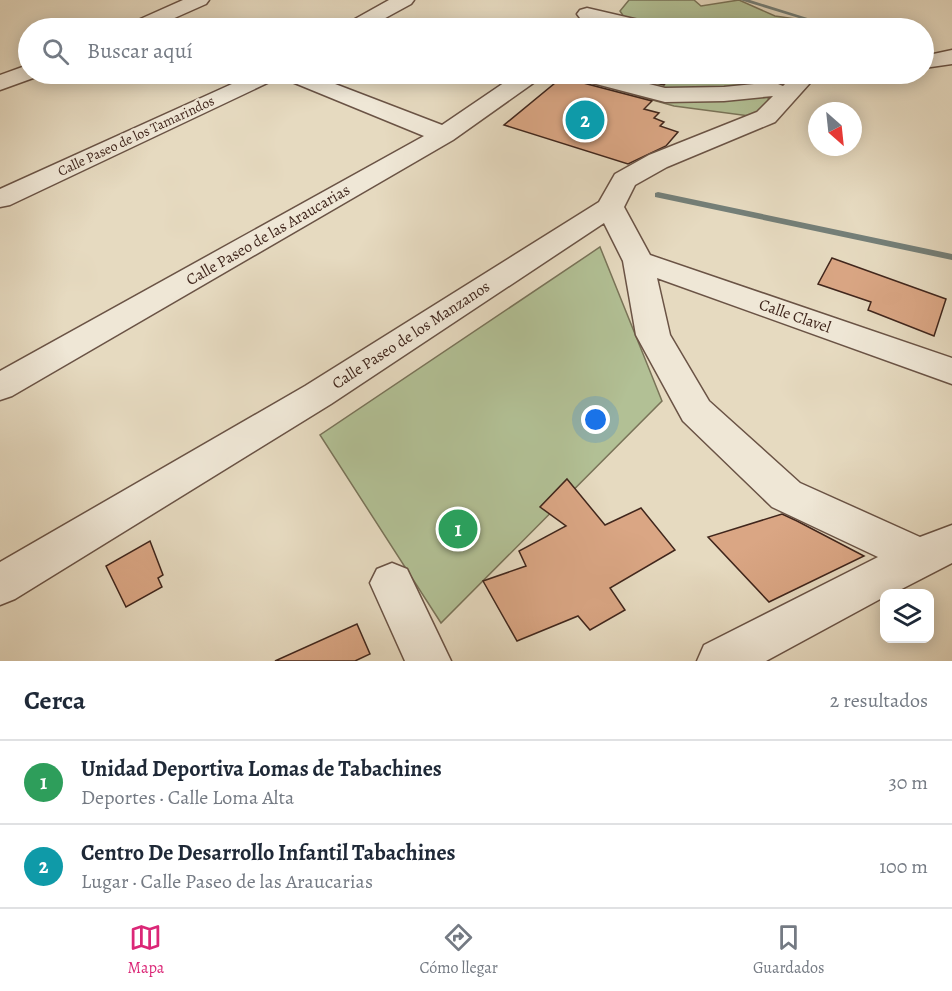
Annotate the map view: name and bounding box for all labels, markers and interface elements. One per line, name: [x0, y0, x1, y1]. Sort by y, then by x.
search box: [18, 18, 934, 84]
icon: search: [39, 35, 72, 68]
text: Buscar aquí: [87, 36, 193, 66]
street label: Calle Paseo de los Tamarindos: [55, 91, 217, 181]
pin: 2: [566, 98, 604, 142]
north arrow: [808, 102, 862, 156]
street label: Calle Paseo de las Araucarias: [182, 179, 354, 291]
street label: Calle Paseo de los Manzanos: [328, 276, 494, 394]
street label: Calle Clavel: [756, 293, 834, 339]
your location: [581, 405, 610, 434]
pin: 1: [438, 506, 478, 552]
map controls: [880, 589, 934, 643]
button: layers: [880, 589, 934, 643]
text: Cerca: [24, 683, 86, 718]
text: 2 resultados: [830, 687, 928, 714]
text: Unidad Deportiva Lomas de Tabachines: [81, 754, 442, 784]
text: 1: [40, 769, 47, 796]
text: 30 m: [888, 769, 928, 796]
text: Deportes · Calle Loma Alta: [81, 784, 294, 811]
text: Centro De Desarrollo Infantil Tabachines: [81, 838, 456, 868]
text: 2: [39, 853, 48, 880]
text: 100 m: [879, 853, 928, 880]
text: Lugar · Calle Paseo de las Araucarias: [81, 868, 373, 895]
tab: Mapa: [128, 921, 164, 979]
tab: Cómo llegar: [419, 921, 498, 979]
tab: Guardados: [753, 921, 824, 979]

